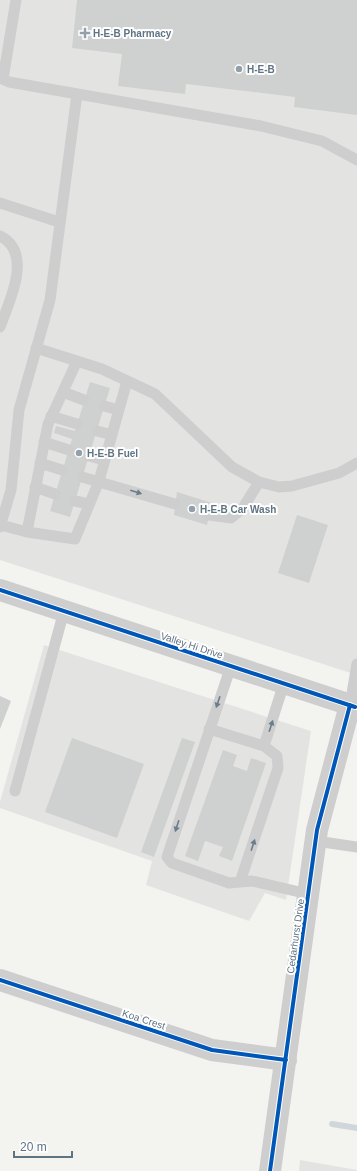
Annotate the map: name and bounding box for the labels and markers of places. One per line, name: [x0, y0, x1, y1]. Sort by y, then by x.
marker: H-E-B Pharmacy: [80, 28, 90, 38]
place label: H-E-B Pharmacy: [93, 28, 172, 39]
marker: H-E-B: [234, 64, 244, 74]
place label: H-E-B: [247, 64, 275, 75]
marker: H-E-B Fuel: [74, 448, 84, 458]
place label: H-E-B Fuel: [87, 448, 138, 459]
marker: H-E-B Car Wash: [187, 504, 197, 514]
place label: H-E-B Car Wash: [200, 504, 276, 515]

